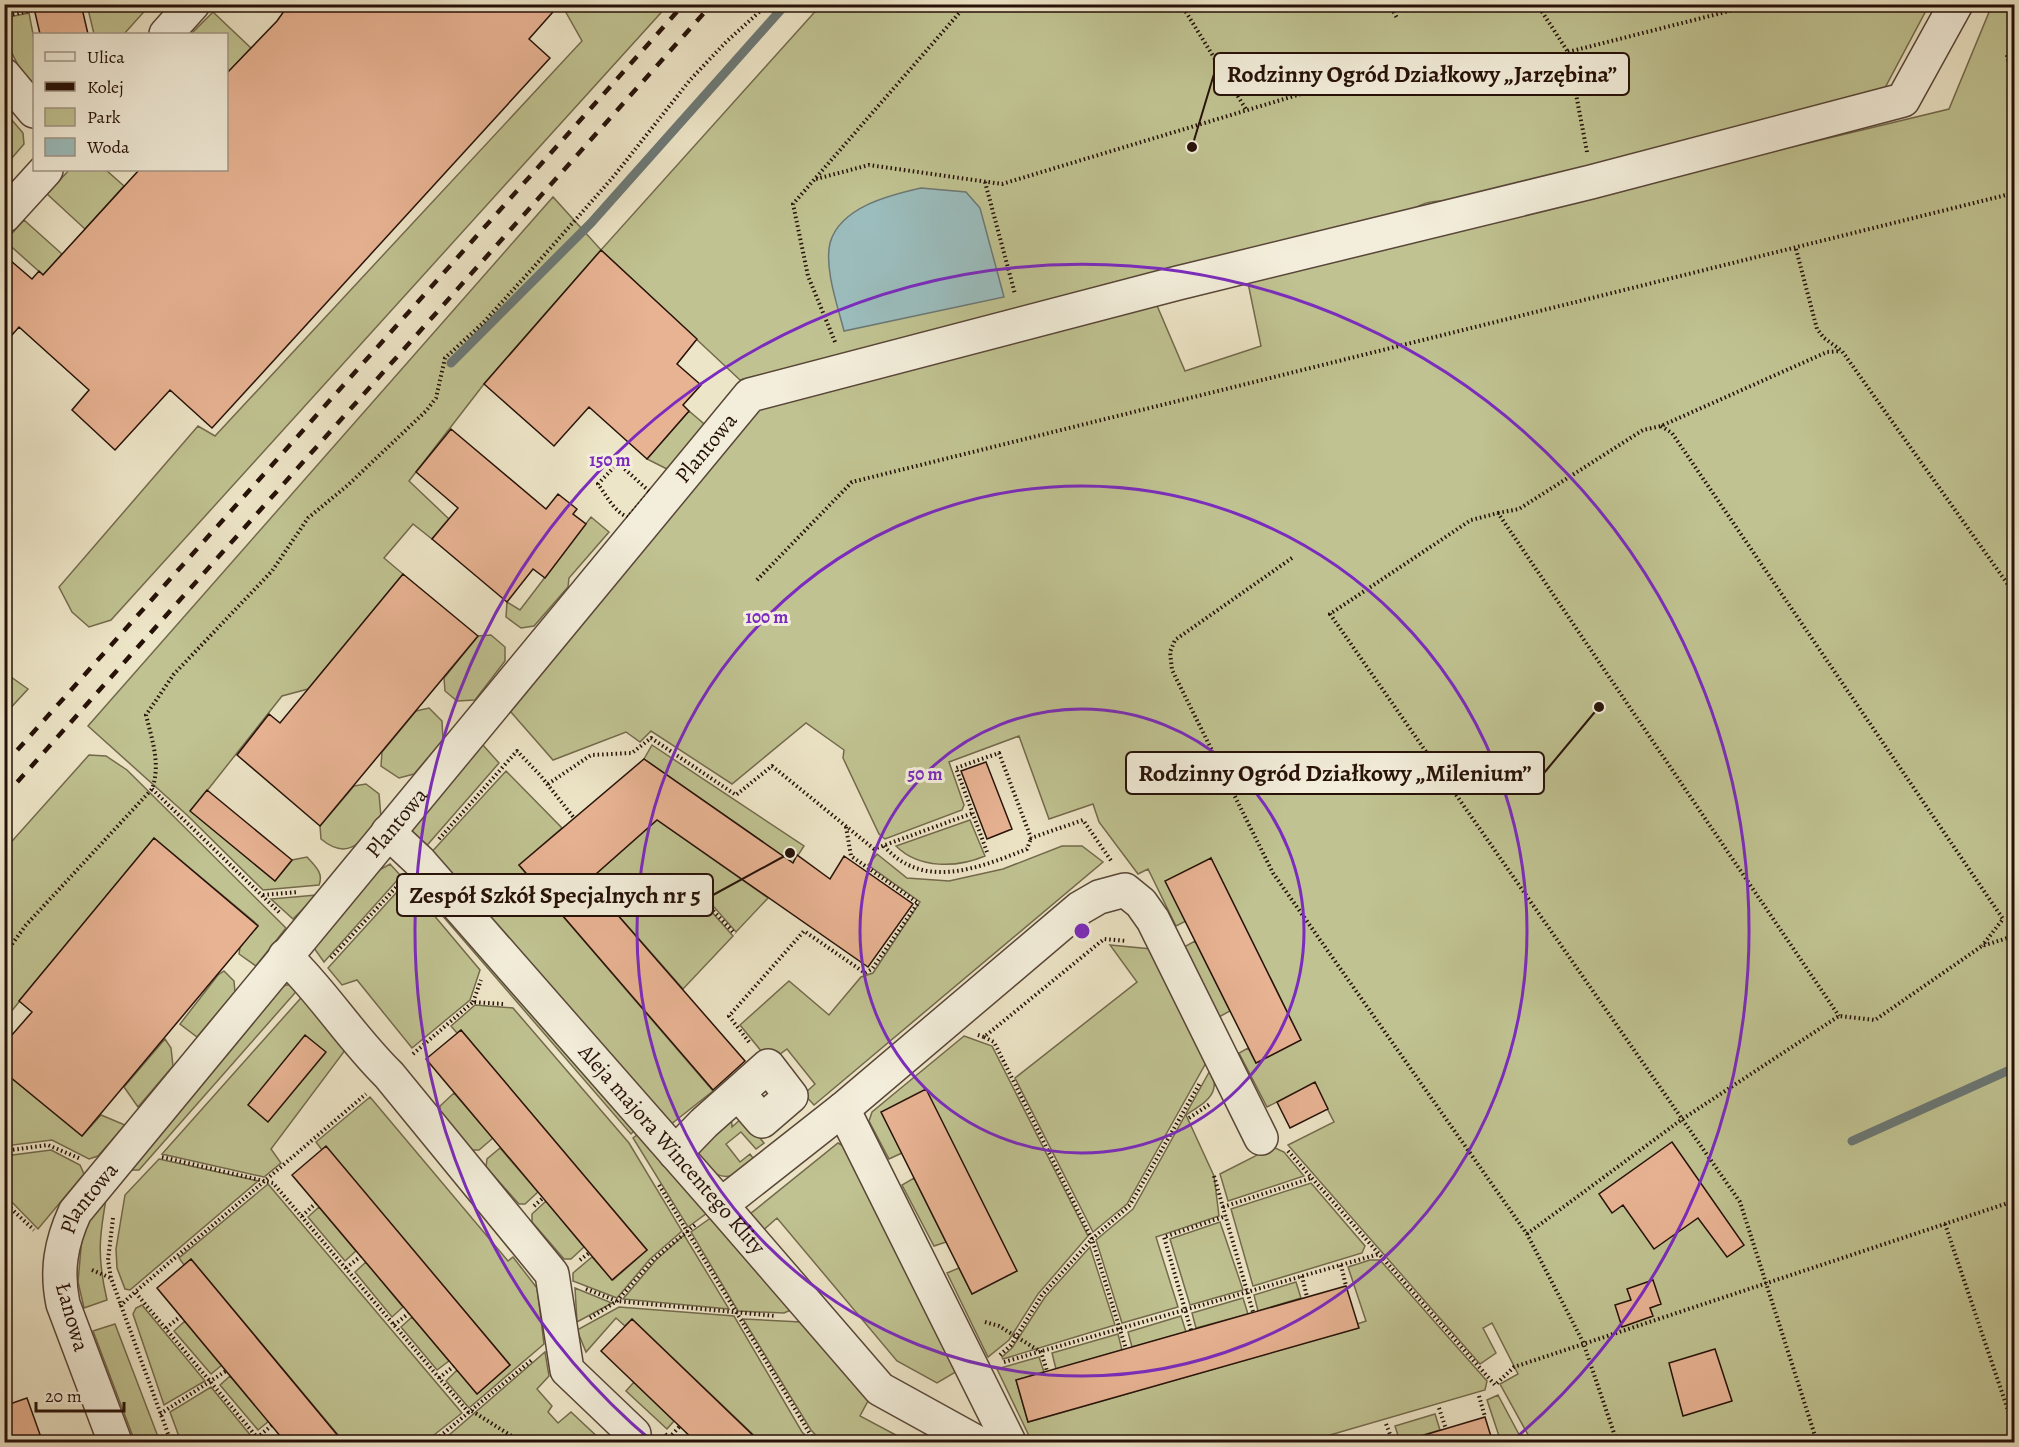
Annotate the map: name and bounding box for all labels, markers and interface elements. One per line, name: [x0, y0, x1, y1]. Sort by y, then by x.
legend: [33, 33, 228, 171]
text: Ulica: [87, 45, 125, 69]
callout: Rodzinny Ogród Działkowy „Jarzębina”: [1214, 53, 1629, 95]
text: Rodzinny Ogród Działkowy „Jarzębina”: [1227, 58, 1617, 90]
text: Kolej: [87, 75, 124, 99]
text: Park: [87, 105, 121, 129]
text: Woda: [86, 135, 130, 159]
street label: Plantowa: [668, 406, 745, 490]
text: 150 m: [589, 448, 631, 472]
text: 100 m: [746, 605, 788, 629]
callout: Rodzinny Ogród Działkowy „Milenium”: [1126, 752, 1544, 794]
text: Rodzinny Ogród Działkowy „Milenium”: [1138, 757, 1532, 789]
text: 50 m: [908, 762, 942, 786]
street label: Plantowa: [359, 781, 435, 864]
callout: Zespół Szkół Specjalnych nr 5: [397, 874, 713, 916]
text: Zespół Szkół Specjalnych nr 5: [409, 879, 701, 911]
centre of rings: [1072, 921, 1092, 941]
street label: Aleja majora Wincentego Klity: [571, 1037, 772, 1261]
street label: Plantowa: [53, 1155, 126, 1238]
street label: Łanowa: [48, 1279, 96, 1356]
scale bar: [36, 1375, 124, 1413]
text: 20 m: [45, 1384, 82, 1408]

